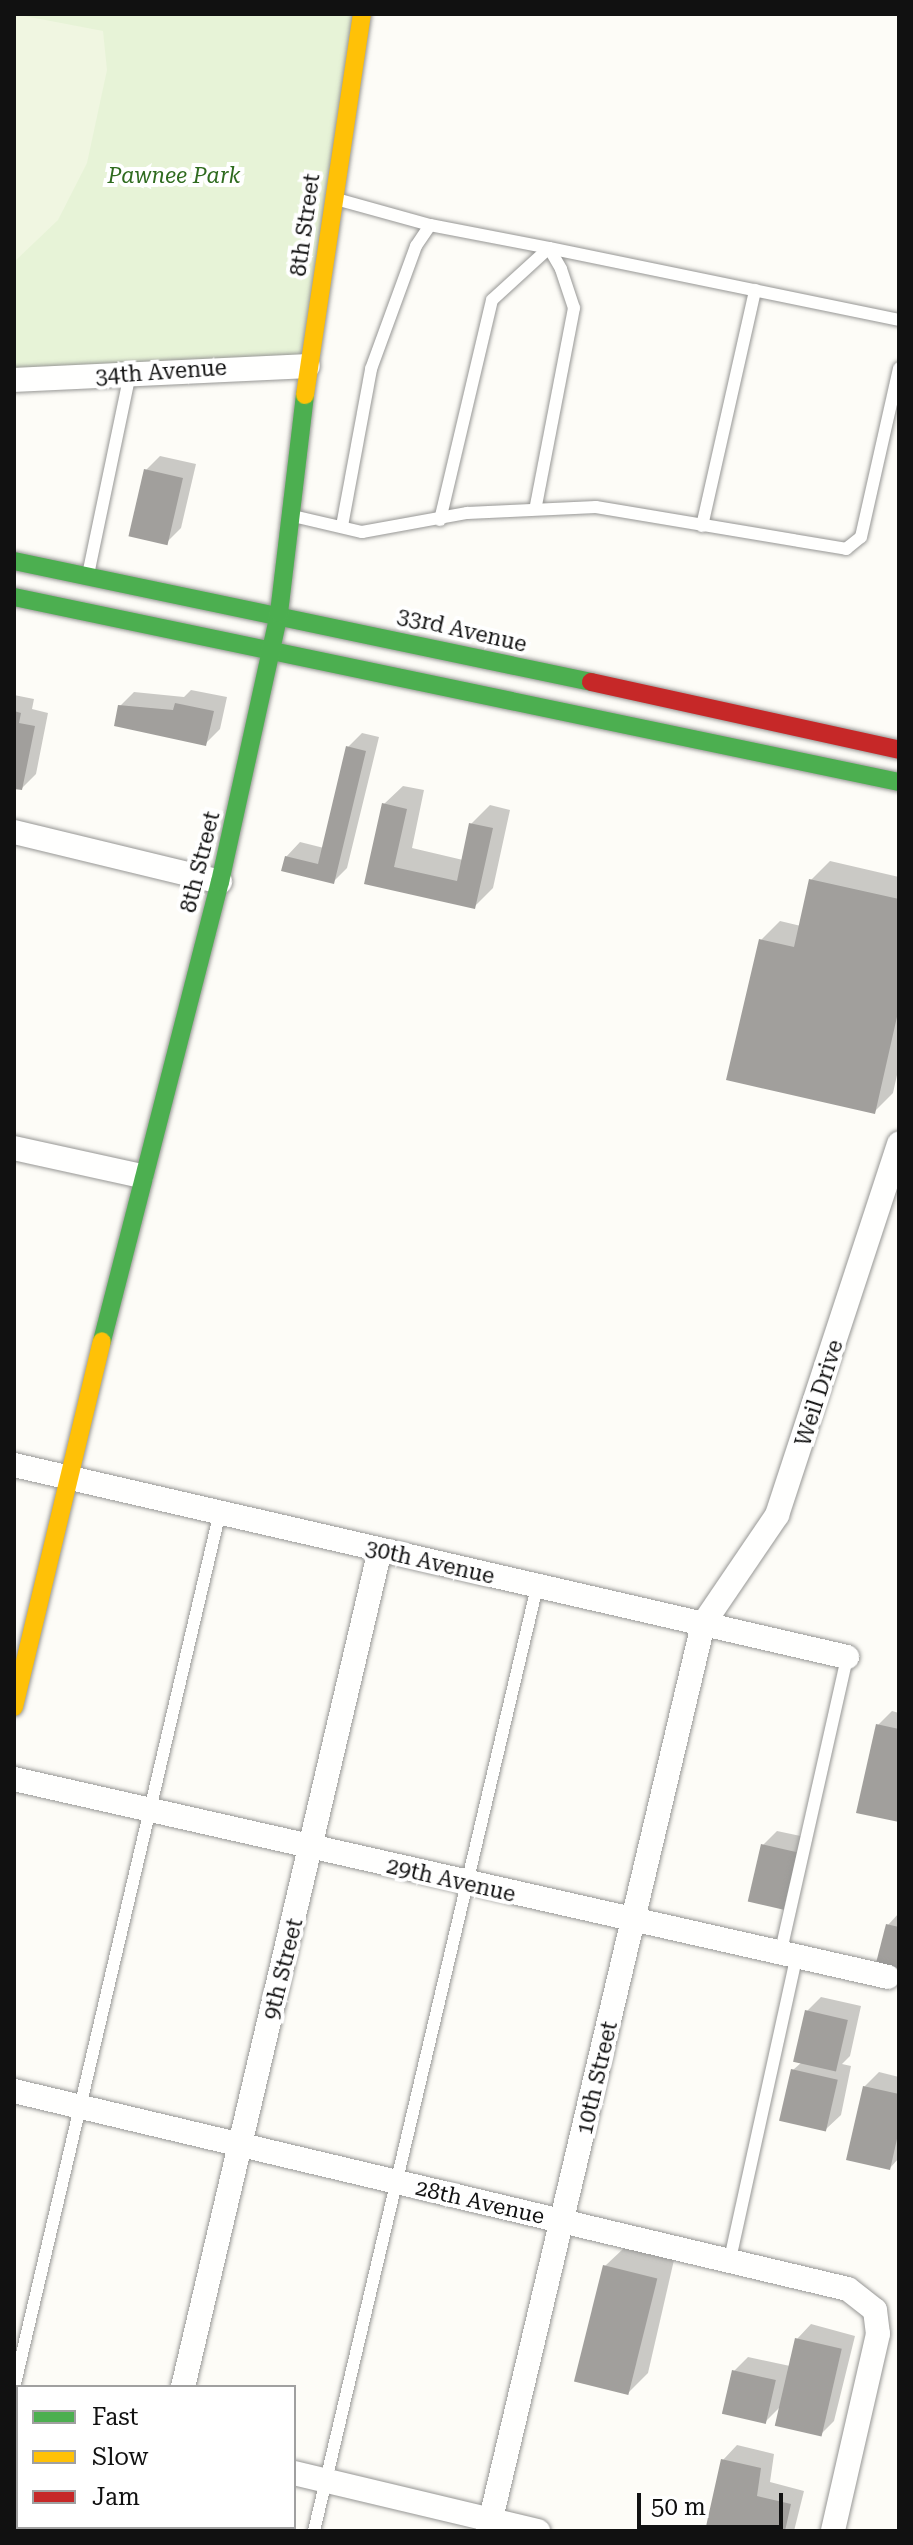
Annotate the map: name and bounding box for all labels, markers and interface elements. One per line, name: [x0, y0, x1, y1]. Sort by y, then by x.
park label: Pawnee Park: [108, 163, 240, 189]
street label: 8th Street: [285, 172, 325, 278]
street label: 34th Avenue: [94, 354, 228, 390]
street label: 33rd Avenue: [395, 602, 529, 658]
street label: 8th Street: [175, 809, 225, 915]
street label: Weil Drive: [789, 1336, 849, 1450]
street label: 30th Avenue: [363, 1534, 497, 1590]
street label: 29th Avenue: [384, 1852, 518, 1908]
street label: 9th Street: [258, 1916, 308, 2022]
street label: 10th Street: [571, 2019, 623, 2137]
street label: 28th Avenue: [413, 2174, 547, 2230]
legend: [16, 2385, 296, 2529]
text: Fast: [92, 2403, 139, 2431]
text: Slow: [92, 2443, 148, 2471]
scale bar: [641, 2477, 787, 2527]
text: Jam: [92, 2483, 140, 2511]
text: 50 m: [651, 2493, 706, 2521]

